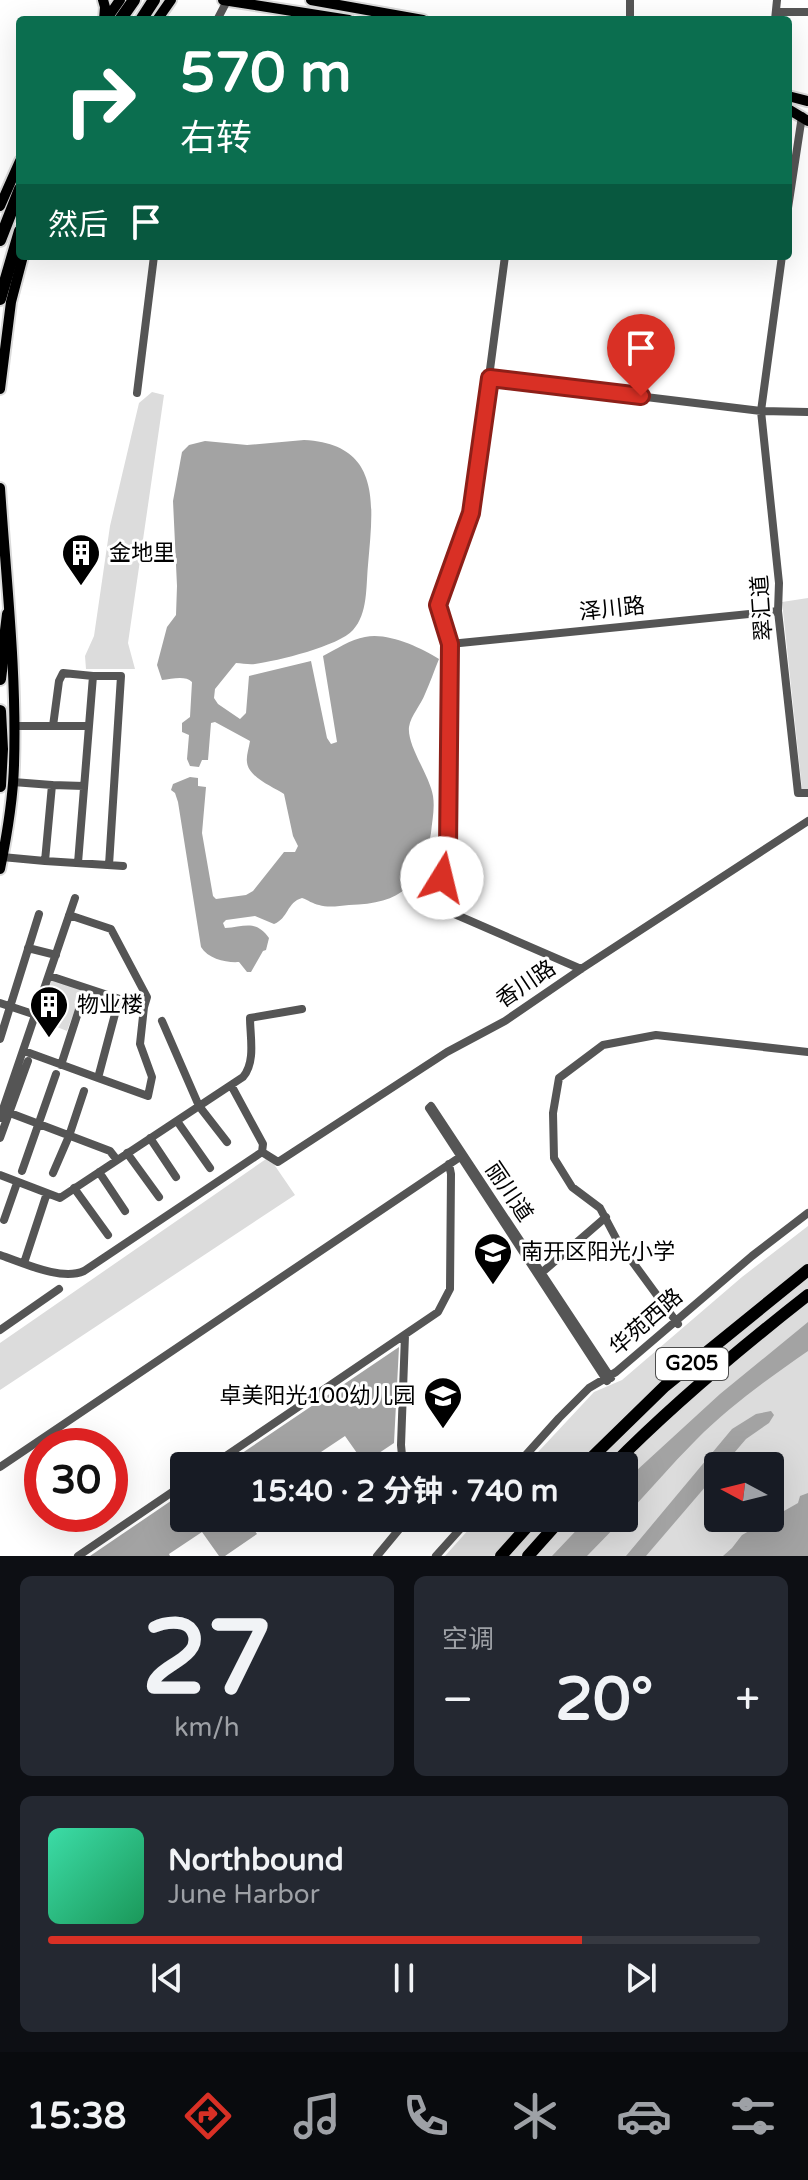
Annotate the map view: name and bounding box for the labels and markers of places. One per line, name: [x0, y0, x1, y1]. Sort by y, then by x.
pin: [607, 314, 675, 396]
building icon: 金地里: [60, 532, 102, 587]
place label: 金地里: [109, 540, 175, 566]
building icon: 物业楼: [28, 984, 70, 1039]
place label: 物业楼: [77, 992, 143, 1018]
school or university icon: 南开区阳光小学: [472, 1231, 514, 1286]
place label: 南开区阳光小学: [521, 1239, 675, 1265]
school or university icon: 卓美阳光100幼儿园: [422, 1375, 464, 1430]
place label: 卓美阳光100幼儿园: [220, 1383, 415, 1409]

